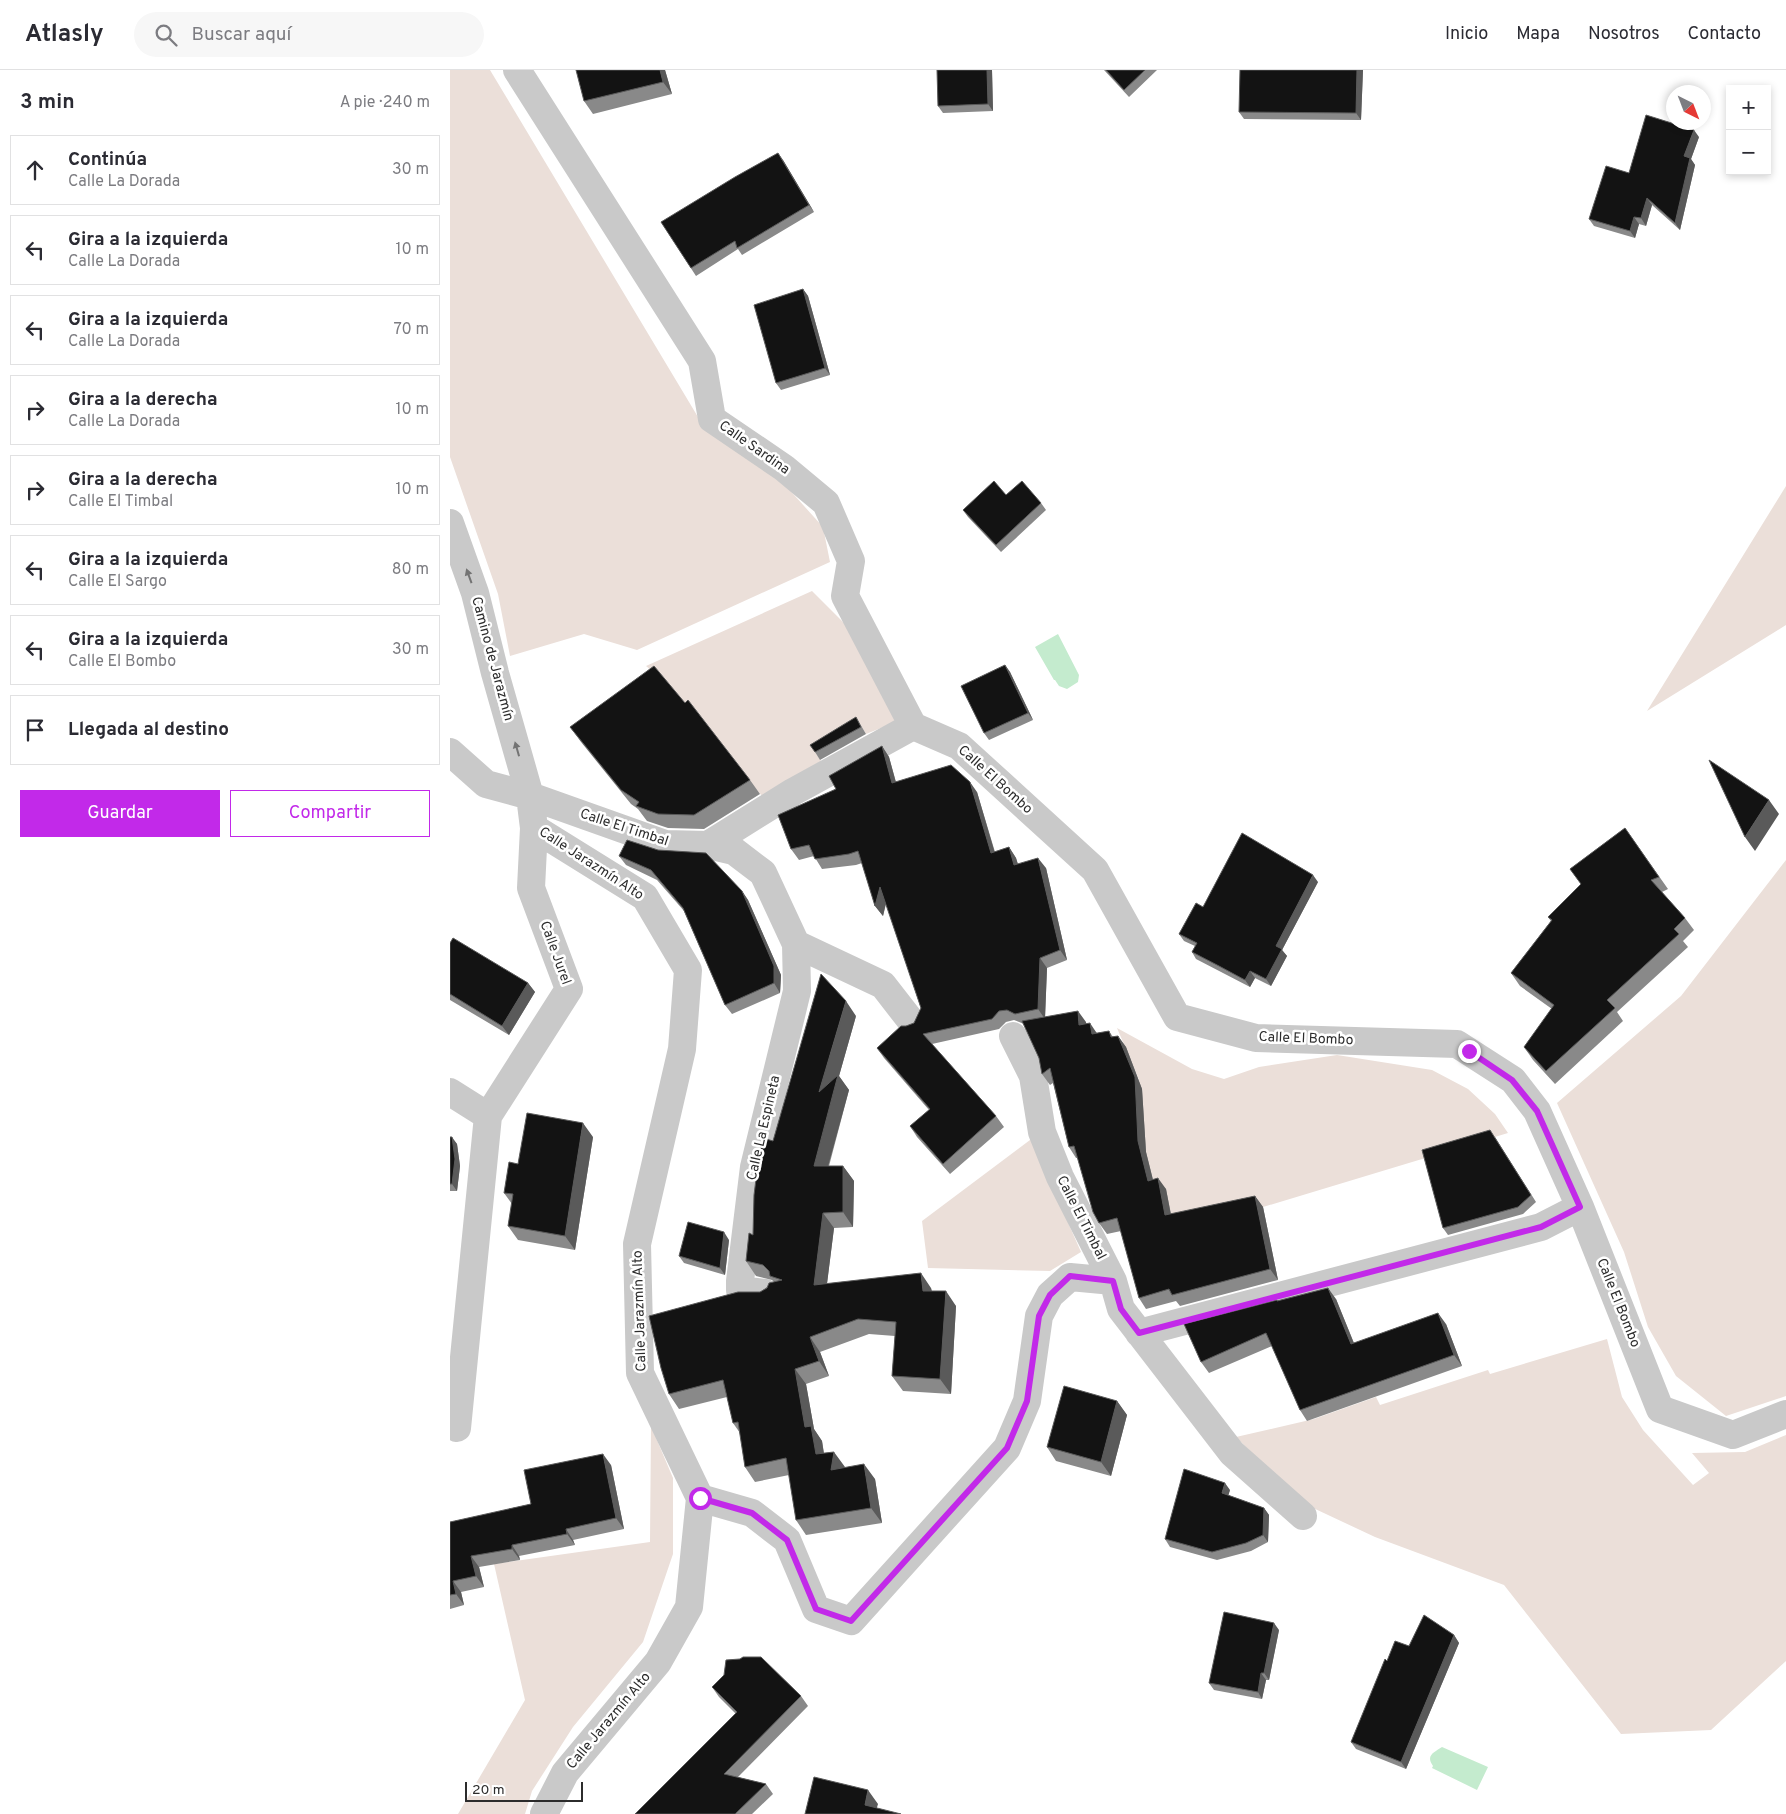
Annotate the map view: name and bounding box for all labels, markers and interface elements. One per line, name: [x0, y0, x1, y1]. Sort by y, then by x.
search box: [134, 12, 484, 57]
text: Atlasly: [25, 20, 104, 50]
icon: search: [152, 21, 180, 49]
text: Buscar aquí: [192, 23, 291, 47]
text: Inicio: [1445, 23, 1488, 46]
text: Mapa: [1516, 23, 1560, 46]
text: Nosotros: [1588, 23, 1660, 46]
text: Contacto: [1688, 23, 1761, 46]
north arrow: [1666, 85, 1711, 130]
map controls: [1726, 85, 1771, 175]
button: +: [1726, 85, 1771, 130]
text: 3 min: [20, 89, 75, 116]
text: A pie · 240 m: [340, 93, 430, 113]
button: −: [1726, 130, 1771, 175]
text: Continúa: [68, 148, 147, 172]
icon: ahead: [21, 156, 49, 184]
text: 30 m: [392, 160, 429, 180]
text: Calle La Dorada: [68, 172, 180, 192]
text: Gira a la izquierda: [68, 228, 228, 252]
icon: left: [21, 236, 49, 264]
text: 10 m: [395, 240, 429, 260]
text: Calle La Dorada: [68, 252, 180, 272]
text: Gira a la izquierda: [68, 308, 228, 332]
icon: left: [21, 316, 49, 344]
text: 70 m: [394, 320, 429, 340]
text: Calle La Dorada: [68, 332, 180, 352]
text: Gira a la derecha: [68, 388, 218, 412]
icon: right: [21, 396, 49, 424]
text: 10 m: [395, 400, 429, 420]
text: Calle La Dorada: [68, 412, 180, 432]
street label: Calle Sardina: [715, 417, 793, 479]
text: Gira a la derecha: [68, 468, 218, 492]
icon: right: [21, 476, 49, 504]
text: 10 m: [395, 480, 429, 500]
text: Calle El Timbal: [68, 492, 173, 512]
text: Gira a la izquierda: [68, 548, 228, 572]
icon: left: [21, 556, 49, 584]
text: 80 m: [392, 560, 429, 580]
one-way arrow: [465, 568, 472, 583]
text: Calle El Sargo: [68, 572, 167, 592]
street label: Camino de Jarazmín: [467, 595, 517, 723]
text: Gira a la izquierda: [68, 628, 228, 652]
icon: left: [21, 636, 49, 664]
text: 30 m: [392, 640, 429, 660]
text: Calle El Bombo: [68, 652, 176, 672]
icon: arrive: [21, 716, 49, 744]
text: Llegada al destino: [68, 718, 229, 742]
one-way arrow: [512, 741, 520, 756]
street label: Calle El Bombo: [954, 742, 1036, 818]
button: Guardar: [20, 790, 220, 837]
button: Compartir: [230, 790, 430, 837]
street label: Calle El Timbal: [578, 806, 670, 850]
street label: Calle Jarazmín Alto: [535, 824, 647, 904]
street label: Calle Jurel: [536, 919, 574, 987]
street label: Calle El Bombo: [1258, 1029, 1354, 1049]
route end: [1458, 1040, 1481, 1063]
street label: Calle La Espineta: [744, 1074, 784, 1182]
street label: Calle El Timbal: [1053, 1173, 1109, 1263]
street label: Calle Jarazmín Alto: [629, 1250, 651, 1372]
street label: Calle El Bombo: [1592, 1256, 1644, 1350]
route start: [689, 1487, 712, 1510]
street label: Calle Jarazmín Alto: [563, 1669, 655, 1773]
scale bar: [465, 1779, 582, 1802]
text: 20 m: [472, 1782, 505, 1799]

